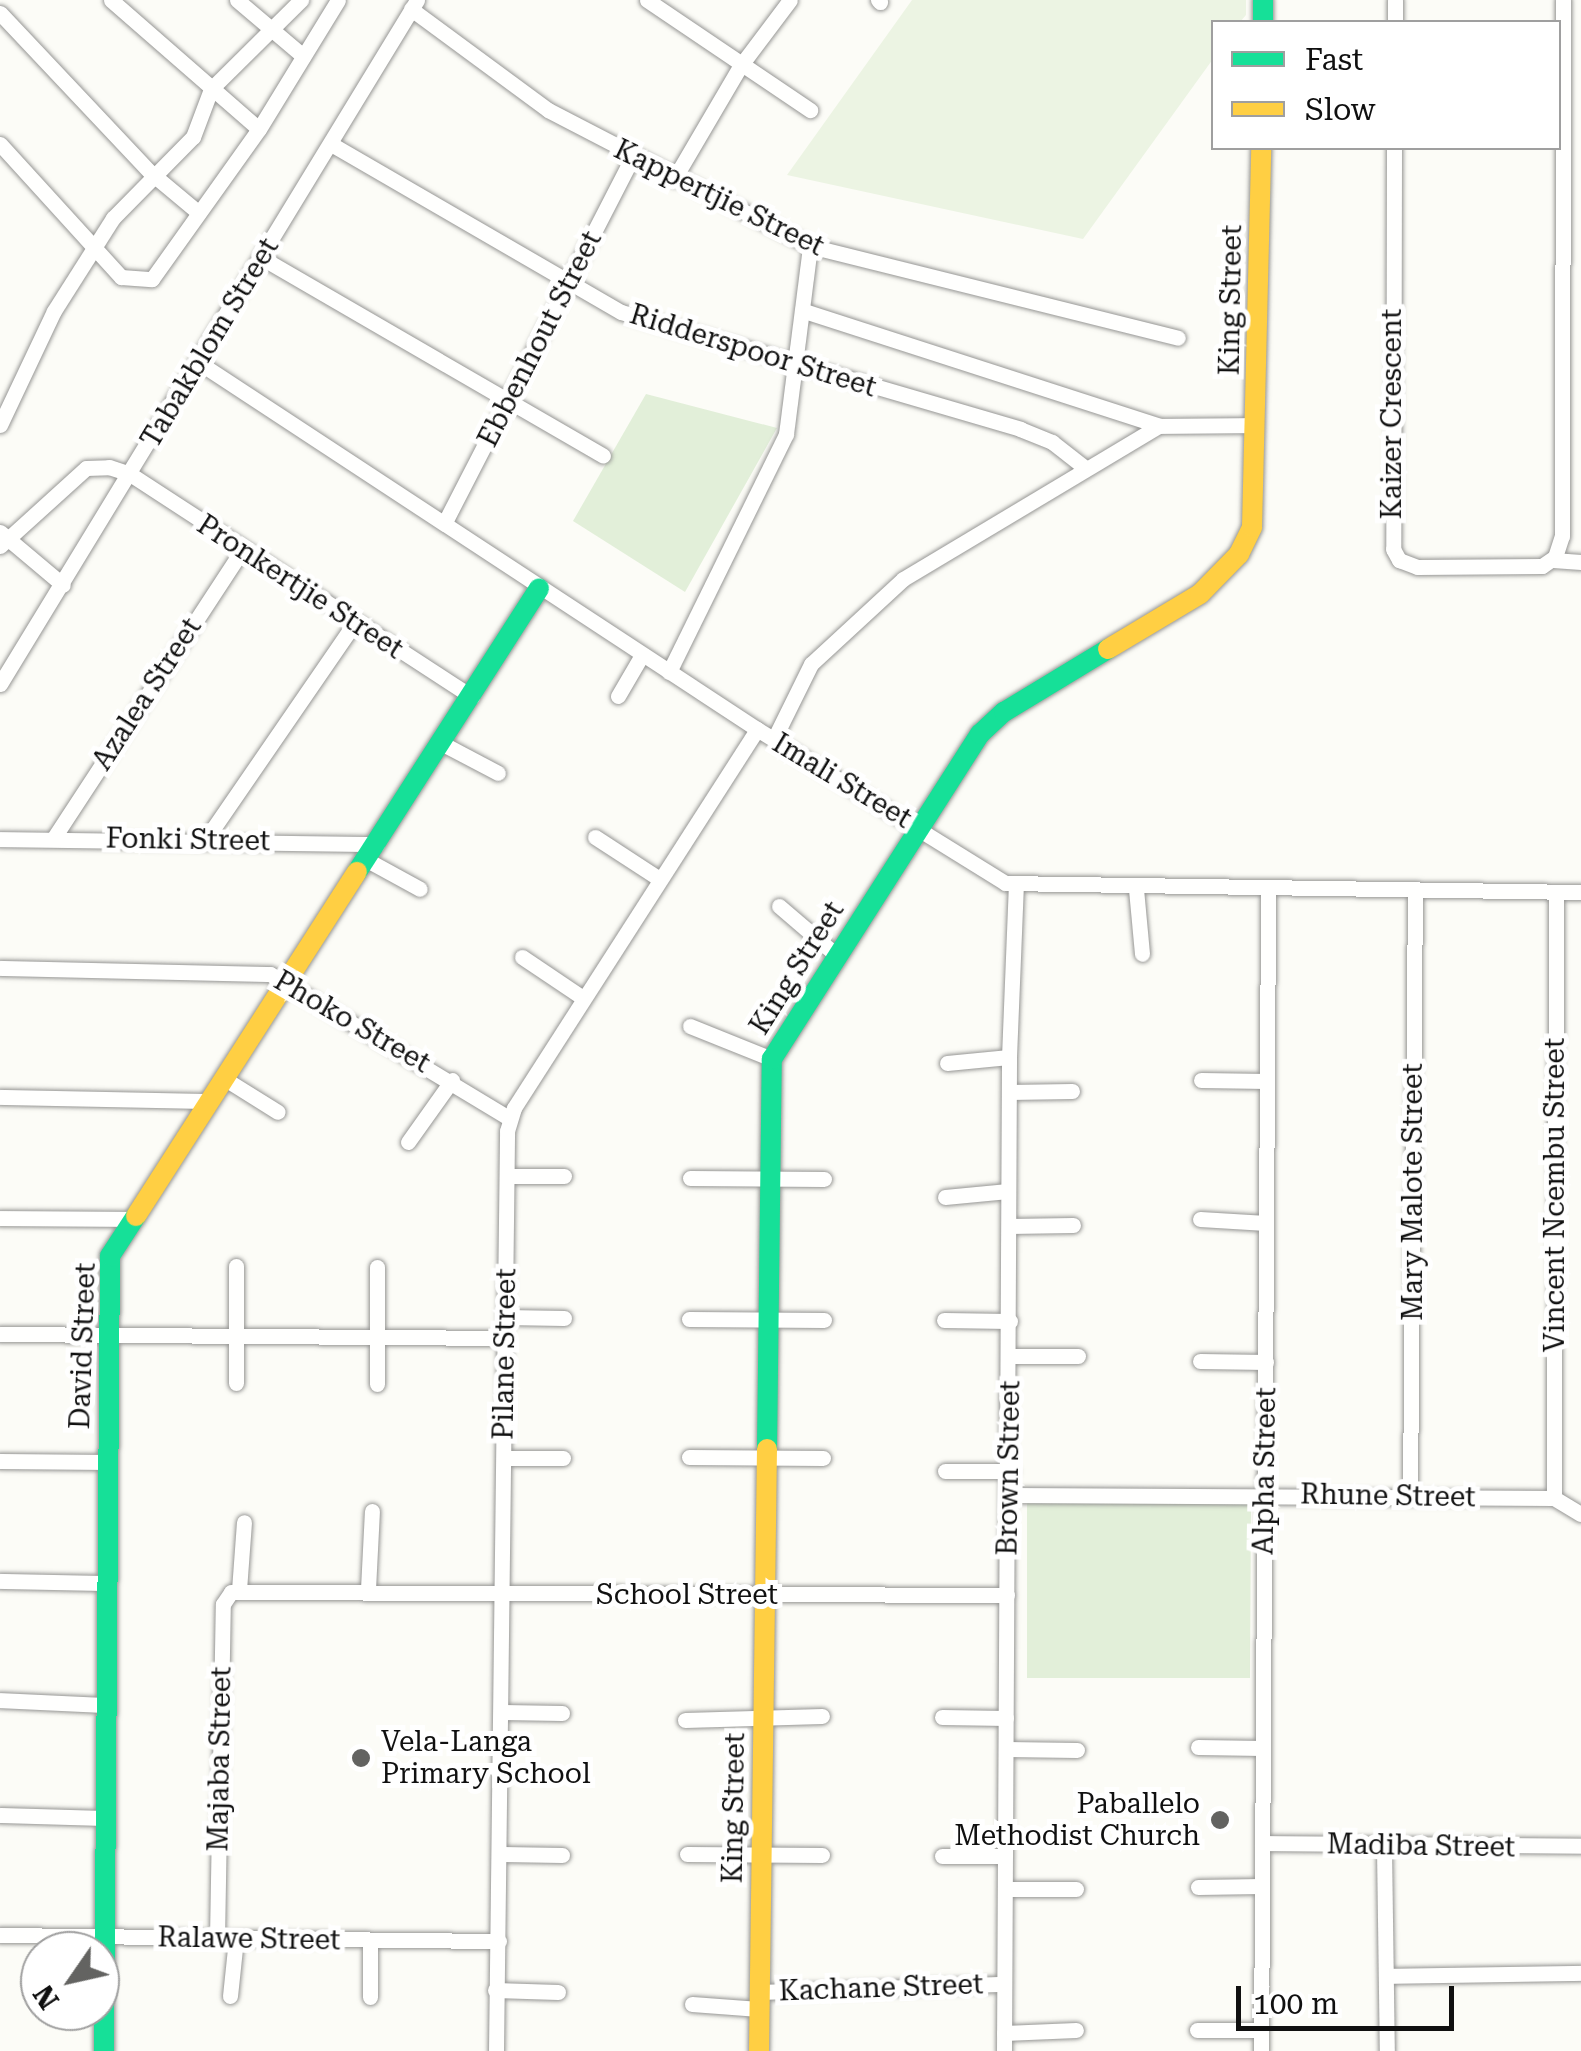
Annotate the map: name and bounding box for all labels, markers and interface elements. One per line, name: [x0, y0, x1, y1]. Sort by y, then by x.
legend: [1211, 20, 1561, 150]
text: Fast: [1305, 42, 1363, 77]
text: Slow: [1305, 92, 1376, 127]
street label: Kappertjie Street: [608, 133, 830, 263]
street label: King Street: [1213, 224, 1249, 376]
street label: Ebbenhout Street: [471, 225, 609, 453]
street label: Tabakblom Street: [134, 232, 286, 454]
street label: Ridderspoor Street: [626, 298, 880, 404]
street label: Kaizer Crescent: [1375, 309, 1409, 519]
street label: Pronkertjie Street: [191, 508, 409, 666]
street label: Azalea Street: [85, 612, 209, 776]
street label: Imali Street: [766, 726, 918, 836]
street label: Fonki Street: [105, 822, 271, 858]
street label: King Street: [743, 895, 851, 1041]
street label: Phoko Street: [268, 964, 436, 1080]
street label: Vincent Ncembu Street: [1538, 1038, 1572, 1352]
street label: Mary Malote Street: [1396, 1063, 1430, 1321]
street label: David Street: [63, 1262, 103, 1430]
street label: Pilane Street: [487, 1268, 523, 1440]
street label: Brown Street: [991, 1380, 1027, 1556]
street label: Alpha Street: [1247, 1387, 1283, 1555]
street label: Rhune Street: [1300, 1478, 1476, 1514]
street label: School Street: [596, 1578, 778, 1612]
street label: Majaba Street: [202, 1666, 238, 1852]
place label: Vela-Langa Primary School: [381, 1725, 591, 1791]
street label: King Street: [716, 1732, 752, 1884]
marker: Vela-Langa Primary School: [350, 1747, 372, 1769]
place label: Paballelo Methodist Church: [954, 1787, 1200, 1853]
marker: Paballelo Methodist Church: [1209, 1809, 1231, 1831]
street label: Madiba Street: [1326, 1828, 1516, 1864]
street label: Ralawe Street: [157, 1921, 341, 1957]
north arrow: [20, 1931, 120, 2031]
scale bar: [1241, 1966, 1458, 2028]
street label: Kachane Street: [778, 1968, 984, 2008]
text: N: [27, 1979, 66, 2015]
text: 100 m: [1253, 1986, 1338, 2021]

